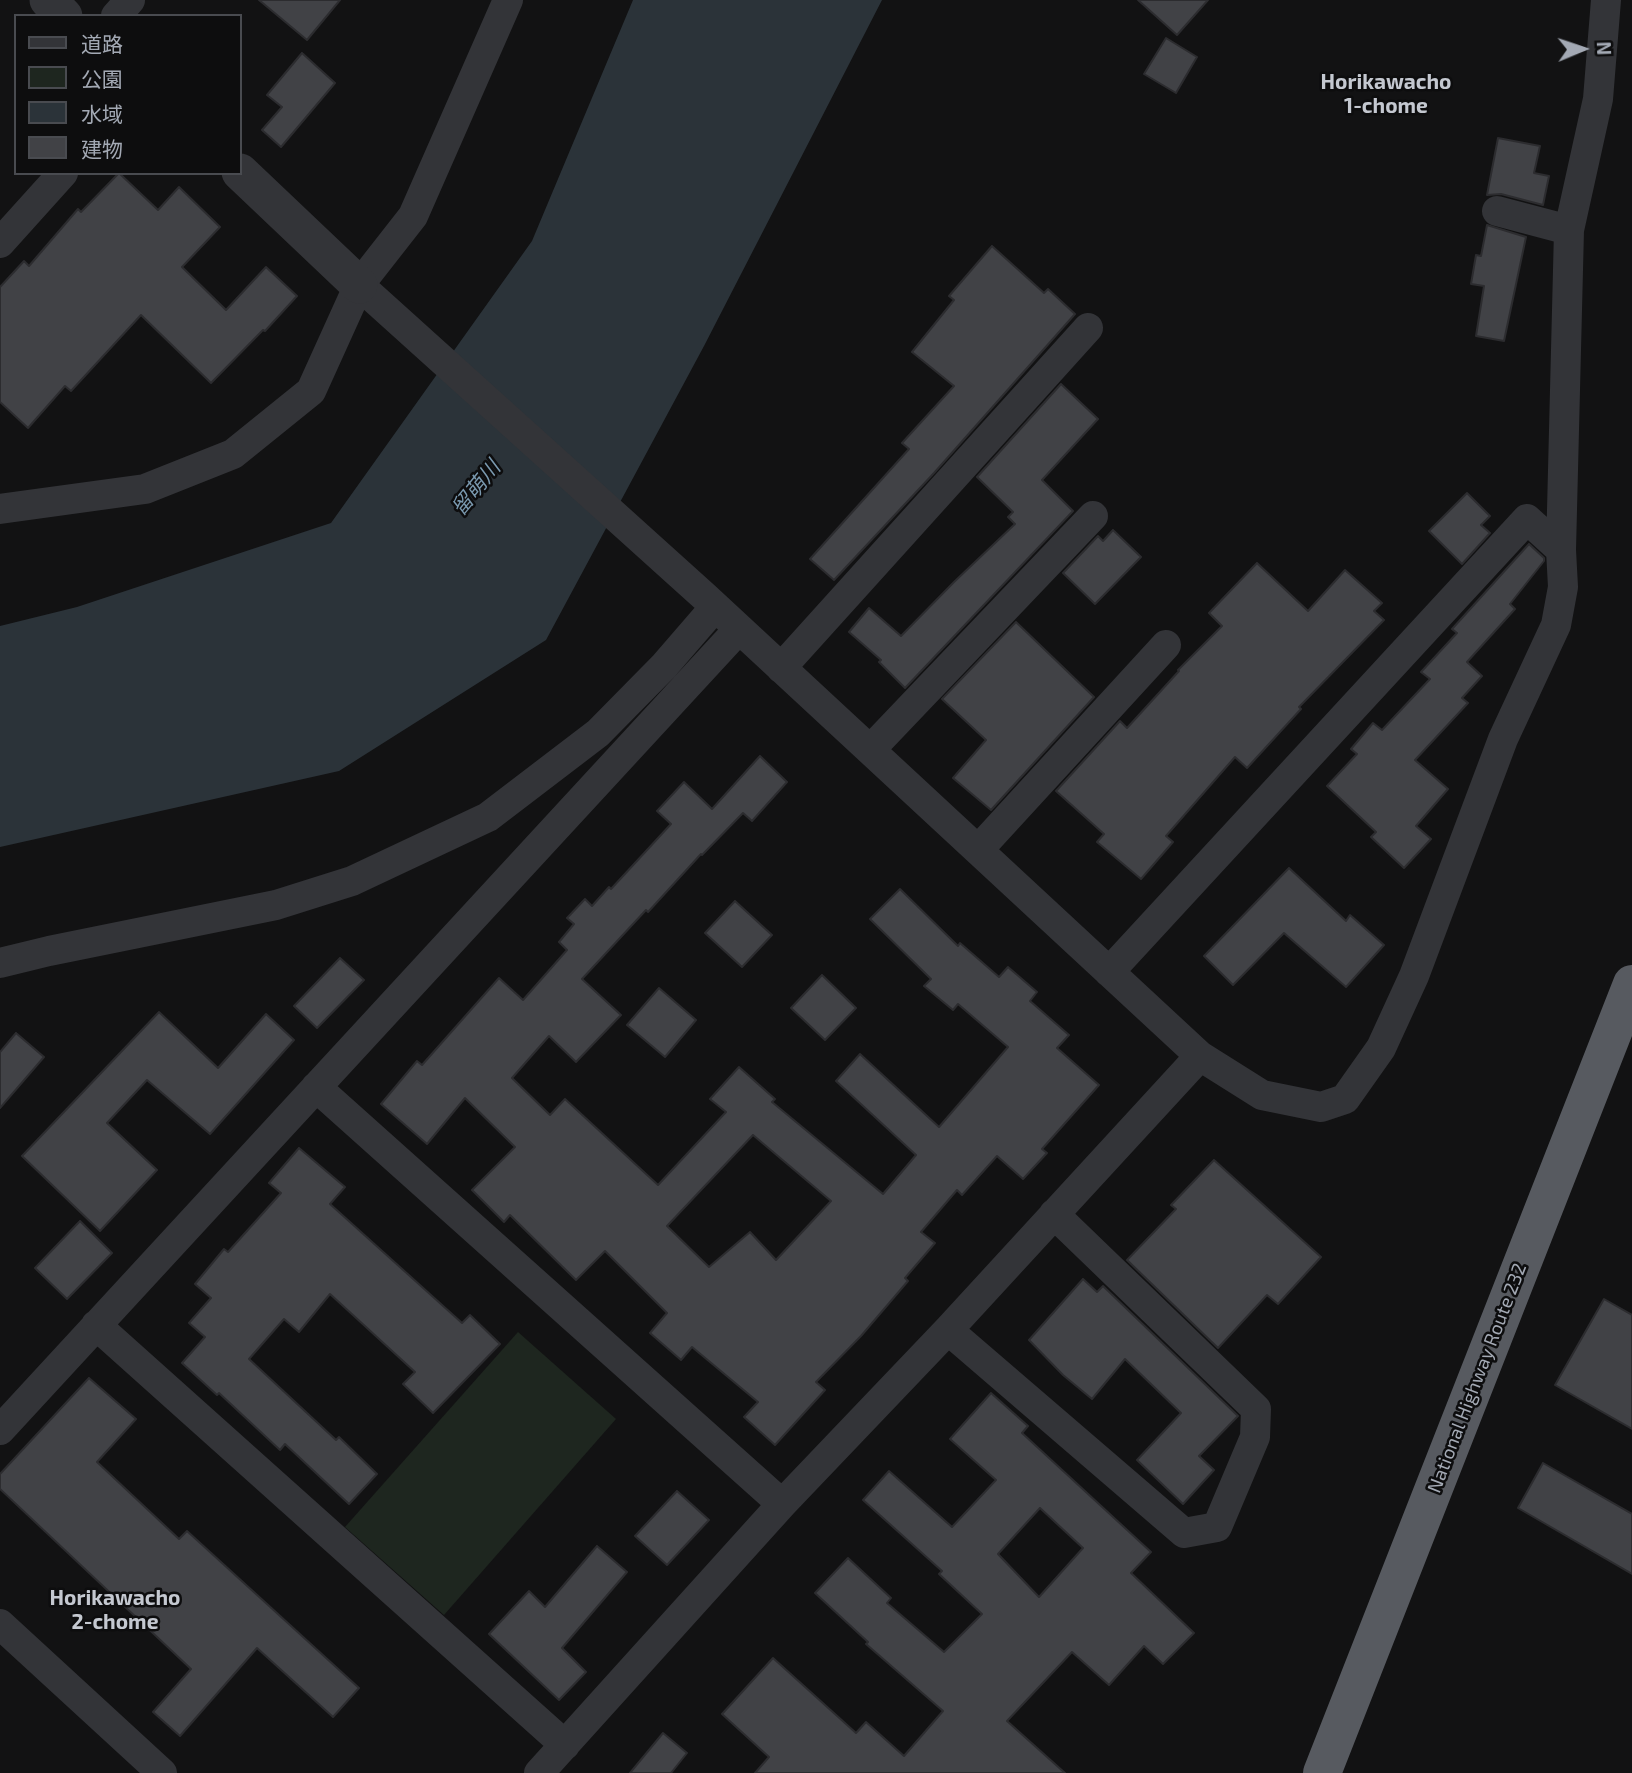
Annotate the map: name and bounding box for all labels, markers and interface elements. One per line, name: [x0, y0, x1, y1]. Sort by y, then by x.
legend: [14, 14, 242, 175]
north arrow: [1548, 14, 1618, 84]
text: 道路: [81, 31, 123, 56]
text: N: [1593, 41, 1616, 56]
text: 公園: [81, 66, 123, 91]
district label: Horikawacho 1-chome: [1321, 69, 1451, 119]
text: 水域: [81, 101, 123, 126]
text: 建物: [81, 136, 123, 161]
water label: 留萌川: [446, 456, 506, 520]
street label: National Highway Route 232: [1423, 1260, 1531, 1496]
district label: Horikawacho 2-chome: [50, 1585, 180, 1635]

